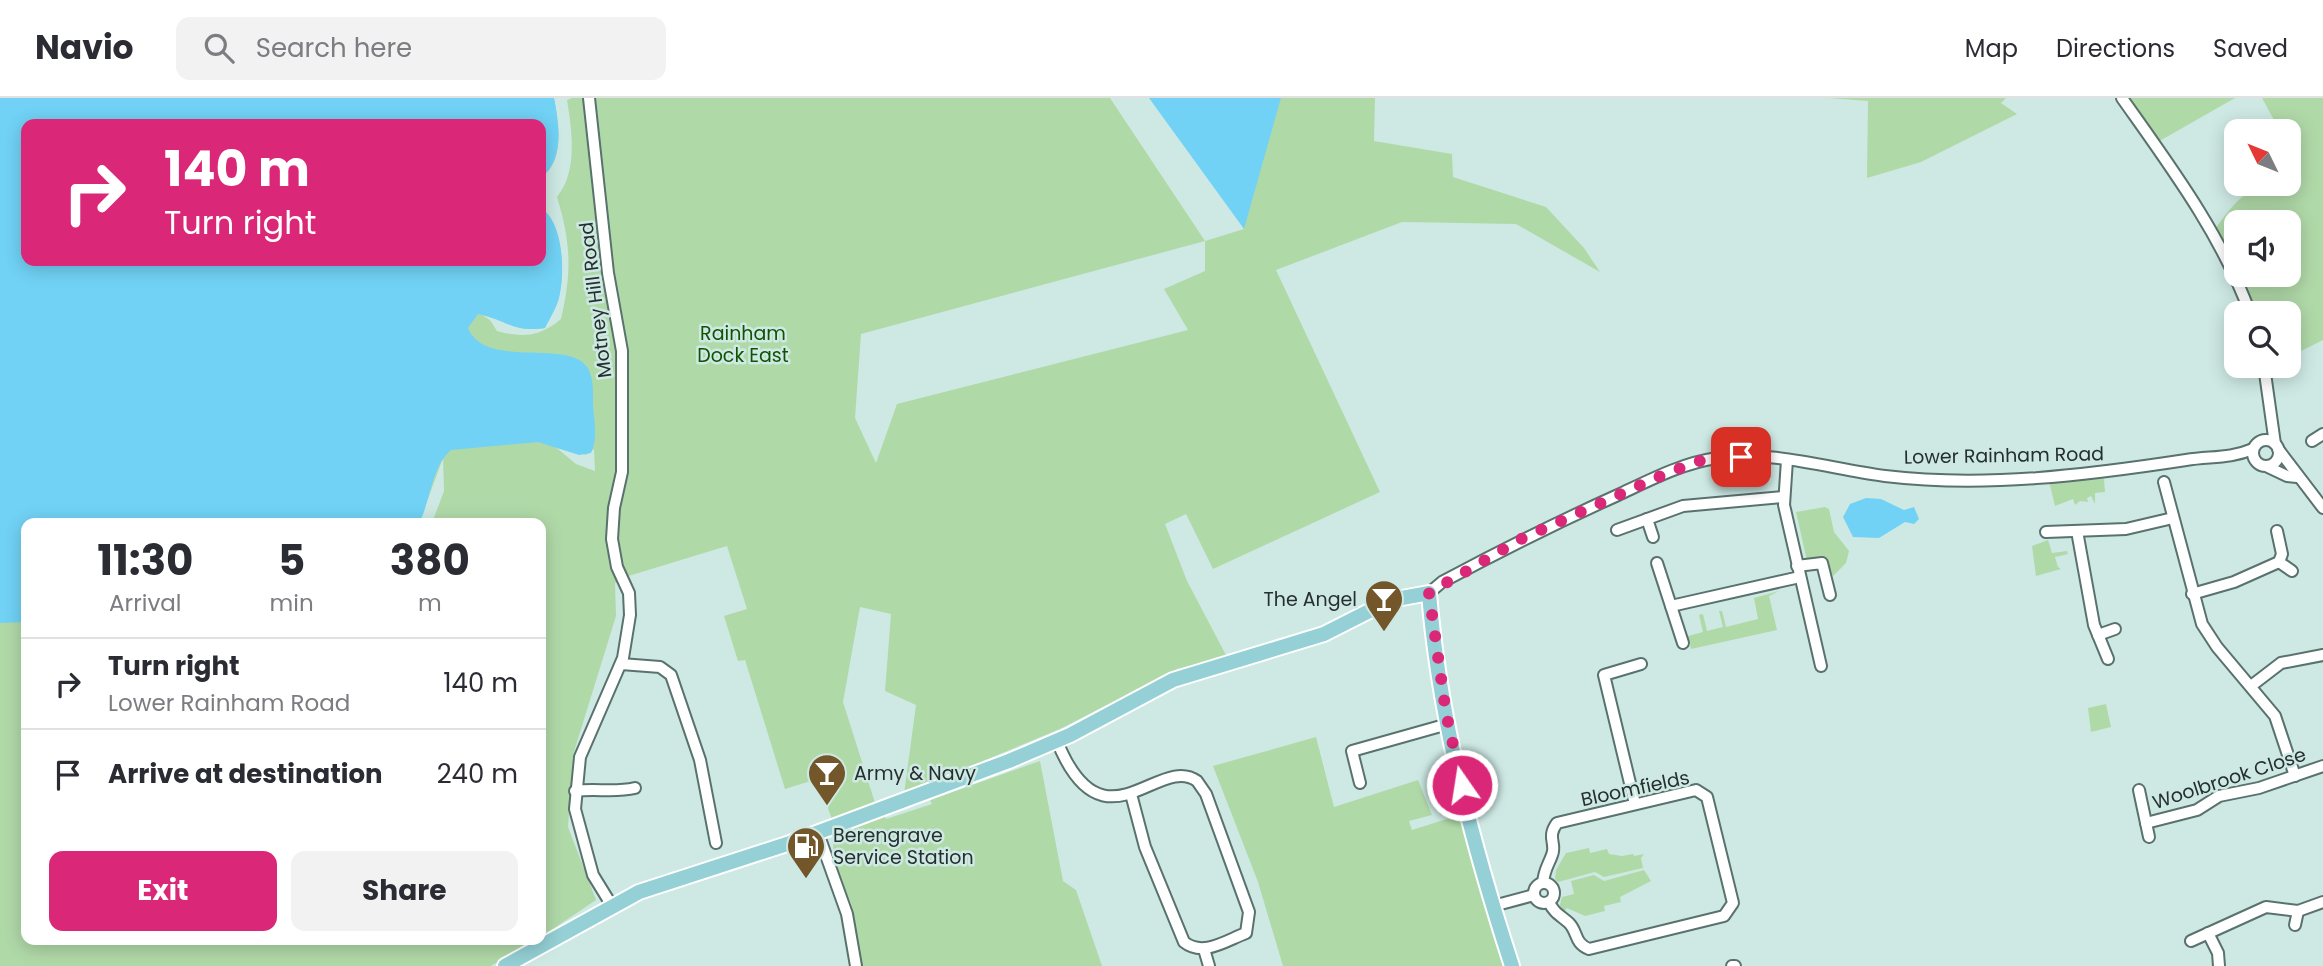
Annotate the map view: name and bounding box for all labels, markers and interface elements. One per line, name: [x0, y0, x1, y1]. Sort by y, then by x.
search box: [176, 17, 666, 80]
text: Navio: [35, 24, 134, 71]
icon: search: [200, 29, 238, 67]
text: Search here: [256, 30, 412, 66]
text: Map: [1965, 32, 2018, 65]
text: Directions: [2056, 32, 2175, 65]
text: Saved: [2213, 32, 2288, 65]
north arrow: [2224, 119, 2301, 196]
map controls: [2224, 119, 2301, 378]
text: 140 m: [164, 135, 310, 203]
icon: right: [49, 147, 140, 238]
text: Turn right: [164, 200, 316, 245]
button: sound: [2224, 210, 2301, 287]
street label: Motney Hill Road: [573, 220, 618, 379]
button: search: [2224, 301, 2301, 378]
park label: Rainham Dock East: [697, 320, 789, 369]
pin: [1711, 427, 1771, 487]
icon: arrive: [1722, 438, 1760, 476]
street label: Lower Rainham Road: [1904, 440, 2104, 471]
text: 11:30: [97, 531, 193, 590]
text: 5: [278, 531, 305, 590]
text: 380: [390, 531, 470, 590]
bar icon: The Angel: [1363, 578, 1405, 633]
place label: The Angel: [1263, 586, 1357, 613]
text: Arrival: [109, 587, 182, 619]
text: min: [270, 587, 314, 619]
text: m: [418, 587, 442, 619]
text: Turn right: [108, 648, 240, 684]
icon: right: [49, 665, 87, 703]
text: 140 m: [443, 665, 518, 701]
text: Lower Rainham Road: [108, 687, 350, 719]
street label: Woolbrook Close: [2149, 741, 2309, 816]
position arrow: [1425, 748, 1499, 822]
bar icon: Army & Navy: [806, 752, 848, 807]
icon: arrive: [49, 756, 87, 794]
text: Arrive at destination: [108, 756, 383, 792]
text: 240 m: [437, 756, 518, 792]
place label: Army & Navy: [854, 760, 976, 787]
street label: Bloomfields: [1578, 764, 1692, 813]
place label: Berengrave Service Station: [833, 822, 974, 871]
fuel station icon: Berengrave Service Station: [785, 825, 827, 880]
button: Exit: [49, 851, 277, 931]
button: Share: [291, 851, 518, 931]

